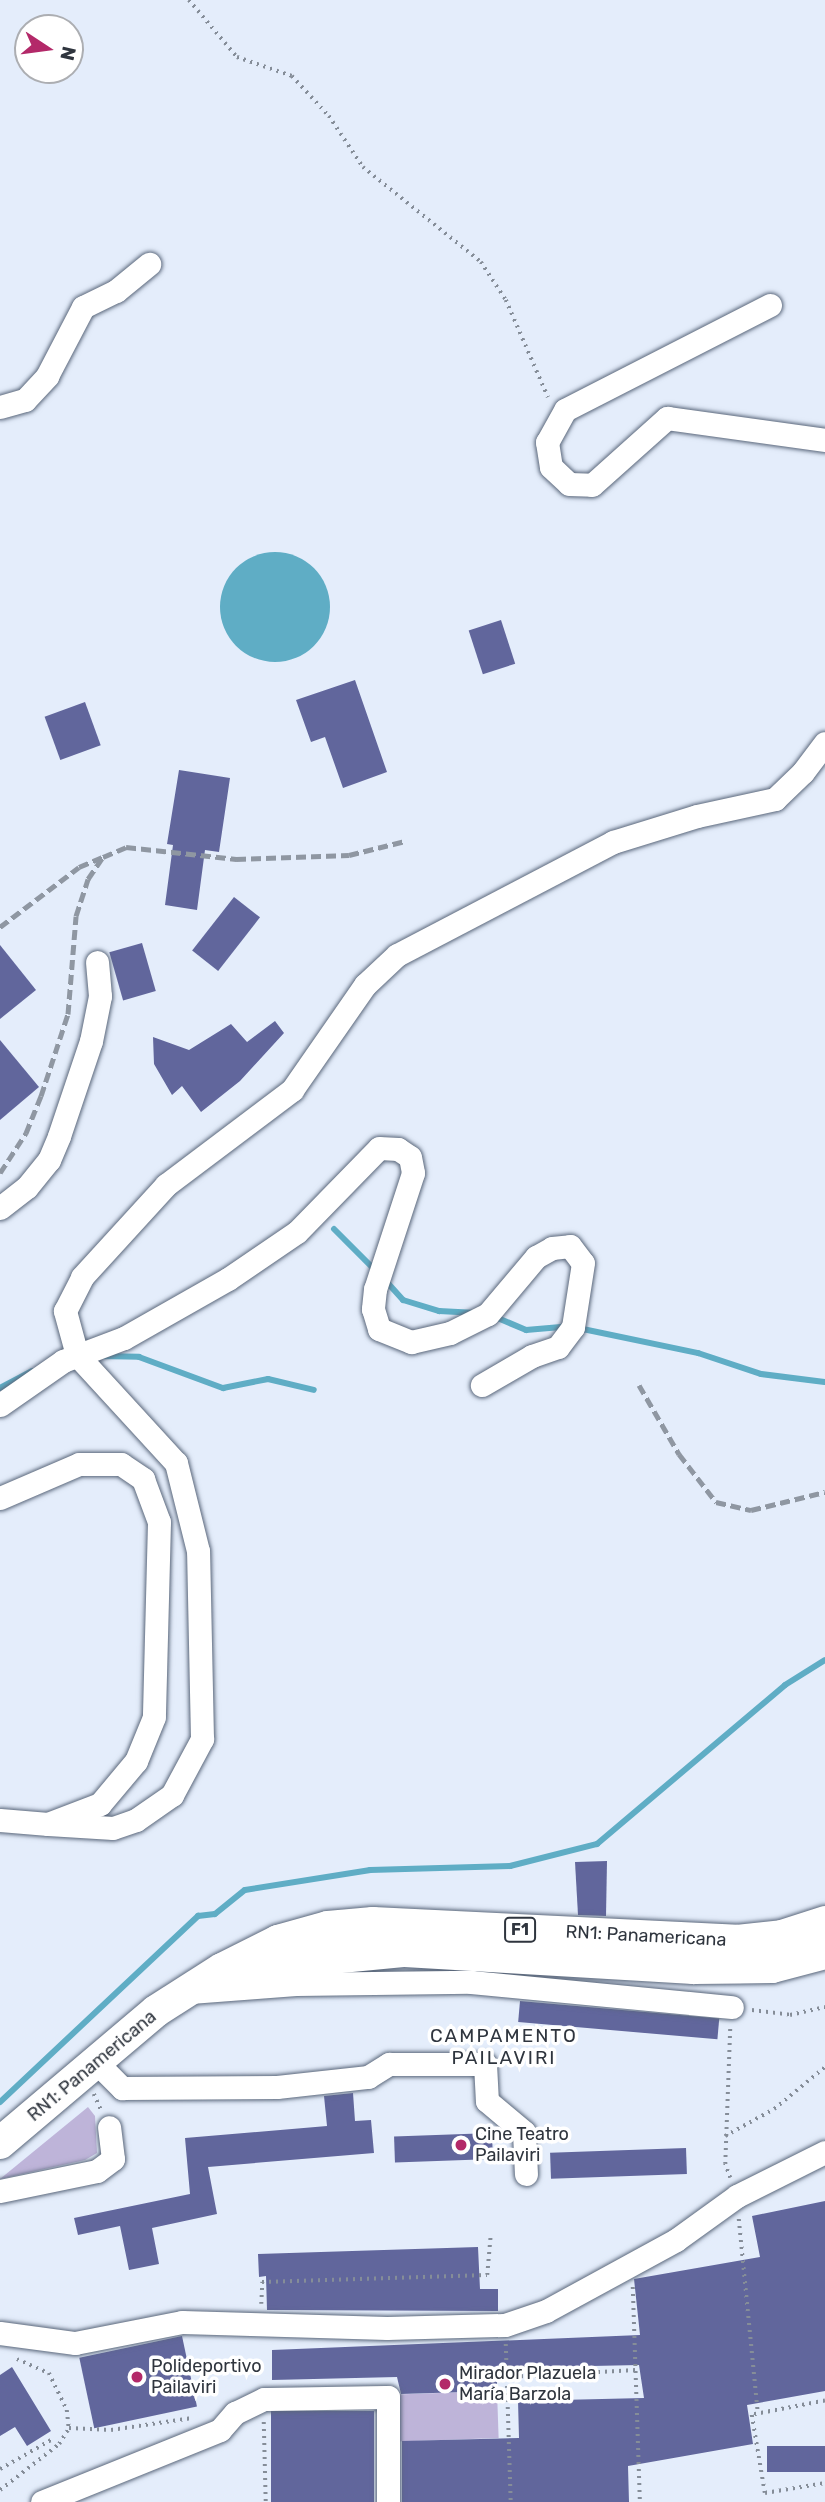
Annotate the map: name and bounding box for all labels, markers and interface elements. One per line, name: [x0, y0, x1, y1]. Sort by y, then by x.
north arrow: [14, 14, 84, 84]
text: N: [55, 44, 81, 63]
road number: F1: [503, 1918, 538, 1942]
street label: RN1: Panamericana: [565, 1921, 727, 1951]
street label: RN1: Panamericana: [23, 2006, 161, 2126]
district label: CAMPAMENTO PAILAVIRI: [431, 2025, 577, 2069]
place label: Cine Teatro Pailaviri: [475, 2124, 569, 2166]
marker: Cine Teatro Pailaviri: [453, 2137, 469, 2153]
place label: Polideportivo Pailaviri: [151, 2356, 262, 2398]
place label: Mirador Plazuela María Barzola: [459, 2363, 597, 2406]
marker: Polideportivo Pailaviri: [129, 2369, 145, 2385]
marker: Mirador Plazuela María Barzola: [437, 2376, 453, 2392]

